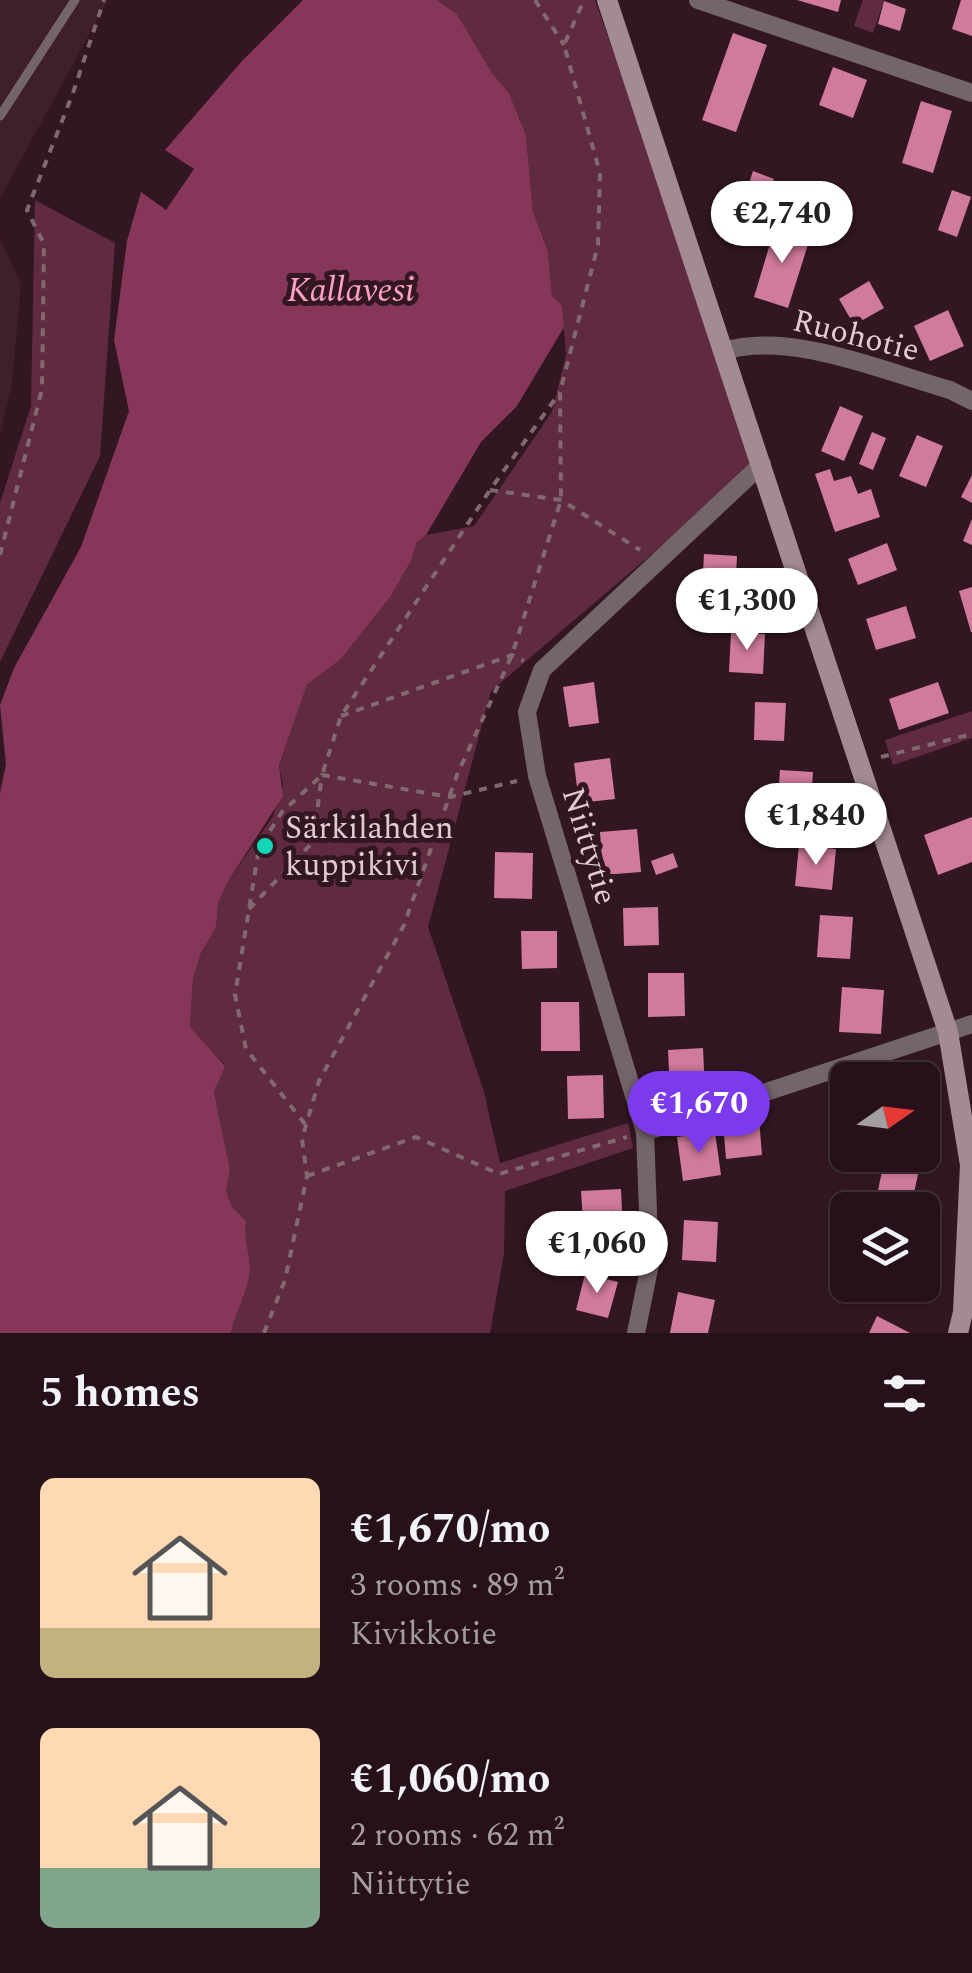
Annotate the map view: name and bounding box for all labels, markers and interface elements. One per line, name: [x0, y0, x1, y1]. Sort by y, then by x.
pin: €2,740: [701, 181, 863, 266]
text: €2,740: [733, 189, 831, 238]
water label: Kallavesi: [287, 264, 415, 317]
street label: Ruohotie: [787, 297, 925, 375]
pin: €1,300: [666, 568, 828, 653]
text: €1,300: [698, 576, 796, 625]
street label: Niittytie: [548, 781, 630, 911]
pin: €1,840: [735, 783, 897, 868]
text: €1,840: [767, 791, 865, 840]
place label: Särkilahden kuppikivi: [285, 804, 454, 890]
marker: Särkilahden kuppikivi: [254, 835, 276, 857]
north arrow: [830, 1062, 940, 1172]
map controls: [830, 1062, 940, 1302]
pin: €1,670: [618, 1071, 780, 1156]
text: €1,670: [650, 1079, 748, 1128]
button: layers: [830, 1192, 940, 1302]
pin: €1,060: [516, 1211, 678, 1296]
text: €1,060: [548, 1219, 646, 1268]
text: 5 homes: [40, 1362, 200, 1425]
icon: filters: [877, 1366, 932, 1421]
text: €1,670/mo: [350, 1498, 550, 1561]
icon: home: [120, 1518, 240, 1638]
text: 3 rooms · 89 m²: [350, 1561, 564, 1610]
text: Kivikkotie: [350, 1610, 497, 1659]
text: €1,060/mo: [350, 1748, 550, 1811]
icon: home: [120, 1768, 240, 1888]
text: 2 rooms · 62 m²: [350, 1811, 564, 1860]
text: Niittytie: [350, 1860, 470, 1909]

